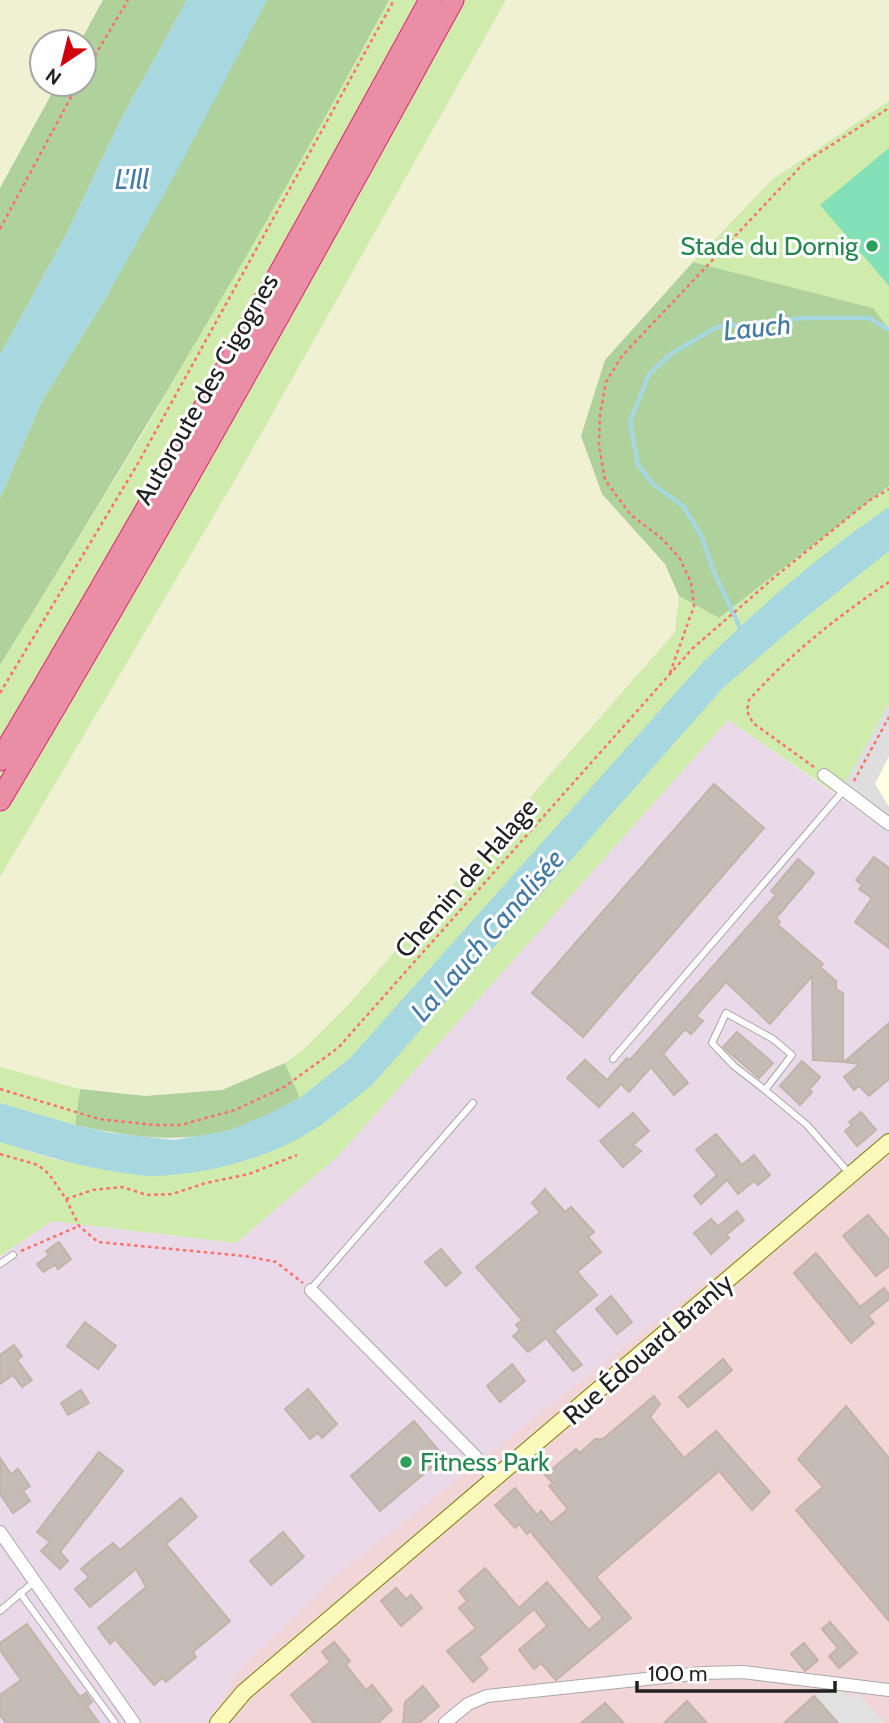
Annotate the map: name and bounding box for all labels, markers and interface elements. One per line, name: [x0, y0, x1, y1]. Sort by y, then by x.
north arrow: [28, 28, 98, 98]
text: N: [41, 63, 66, 90]
water label: L'Ill: [115, 162, 150, 196]
place label: Stade du Dornig: [680, 230, 859, 262]
marker: Stade du Dornig: [864, 238, 880, 254]
street label: Autoroute des Cigognes: [127, 268, 285, 510]
water label: Lauch: [722, 307, 792, 347]
street label: Chemin de Halage: [388, 792, 544, 964]
water label: La Lauch Canalisée: [403, 842, 571, 1028]
street label: Rue Édouard Branly: [557, 1267, 739, 1431]
place label: Fitness Park: [420, 1446, 550, 1478]
marker: Fitness Park: [398, 1454, 414, 1470]
scale bar: [637, 1650, 835, 1694]
text: 100 m: [648, 1661, 707, 1686]

